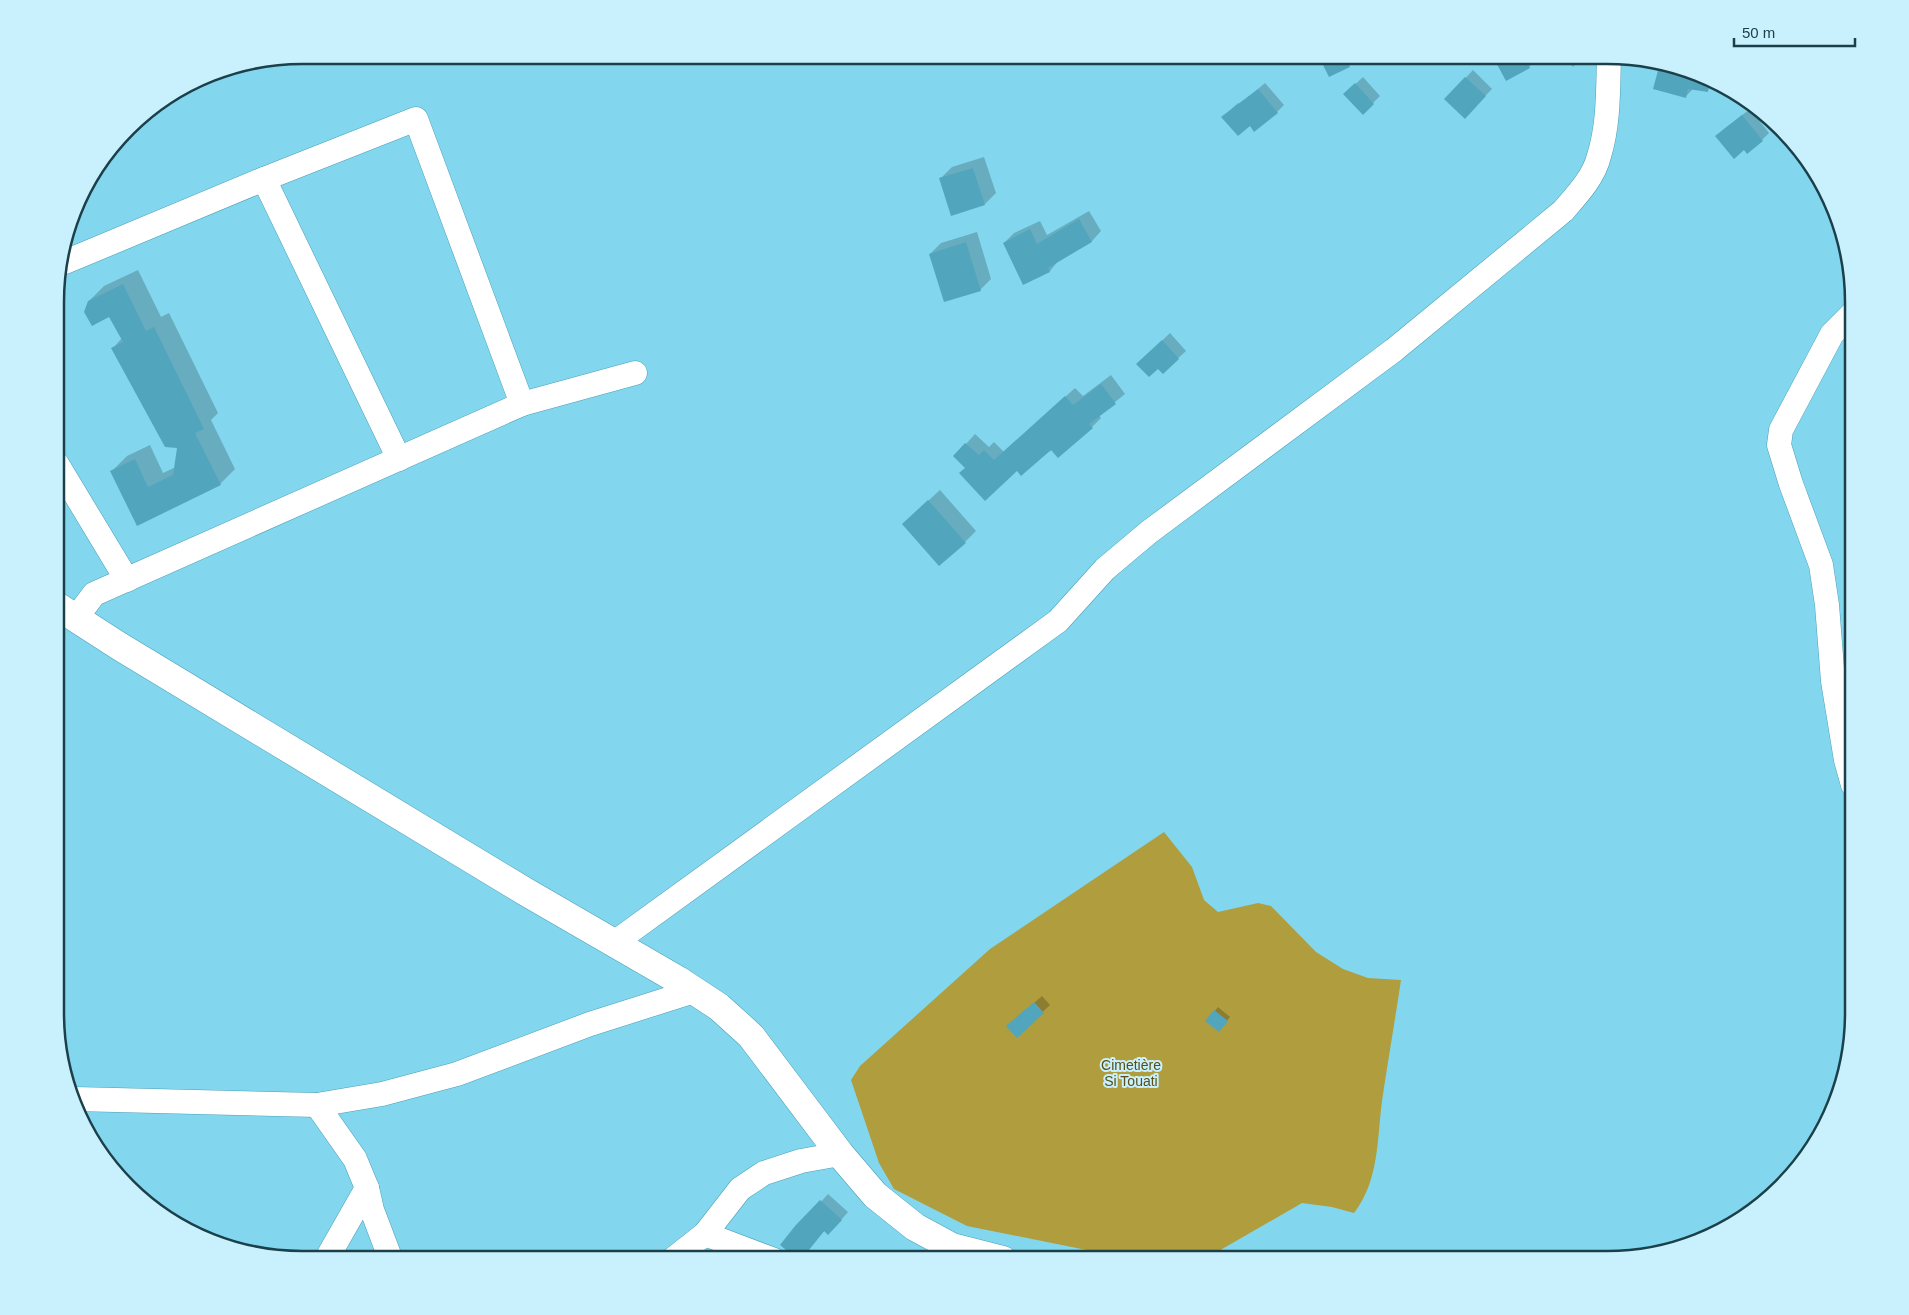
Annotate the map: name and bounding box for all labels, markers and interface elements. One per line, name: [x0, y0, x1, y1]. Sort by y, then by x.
scale bar: [1734, 15, 1855, 47]
text: 50 m: [1742, 24, 1775, 41]
park label: Cimetière Si Touati: [1101, 1057, 1161, 1089]

